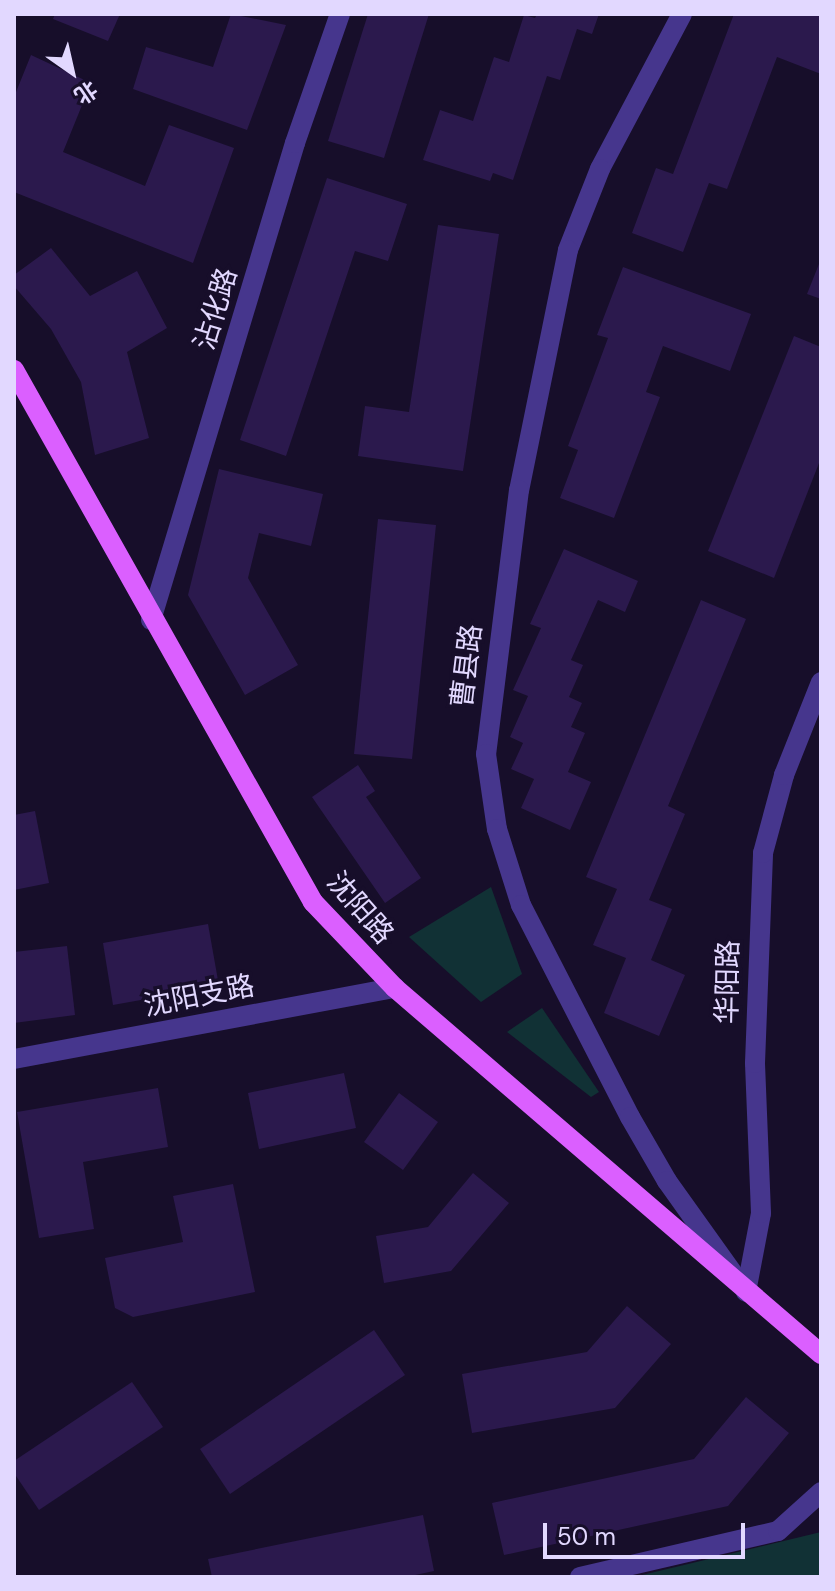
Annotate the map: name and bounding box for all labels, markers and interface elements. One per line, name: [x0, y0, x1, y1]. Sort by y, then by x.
north arrow: [32, 32, 112, 112]
text: 北: [68, 74, 103, 110]
street label: 沾化路: [188, 264, 244, 354]
street label: 曹县路: [445, 622, 489, 710]
street label: 沈阳路: [320, 865, 400, 951]
street label: 华阳路: [710, 940, 746, 1024]
street label: 沈阳支路: [141, 969, 257, 1023]
scale bar: [547, 1507, 749, 1557]
text: 50 m: [557, 1521, 616, 1552]

